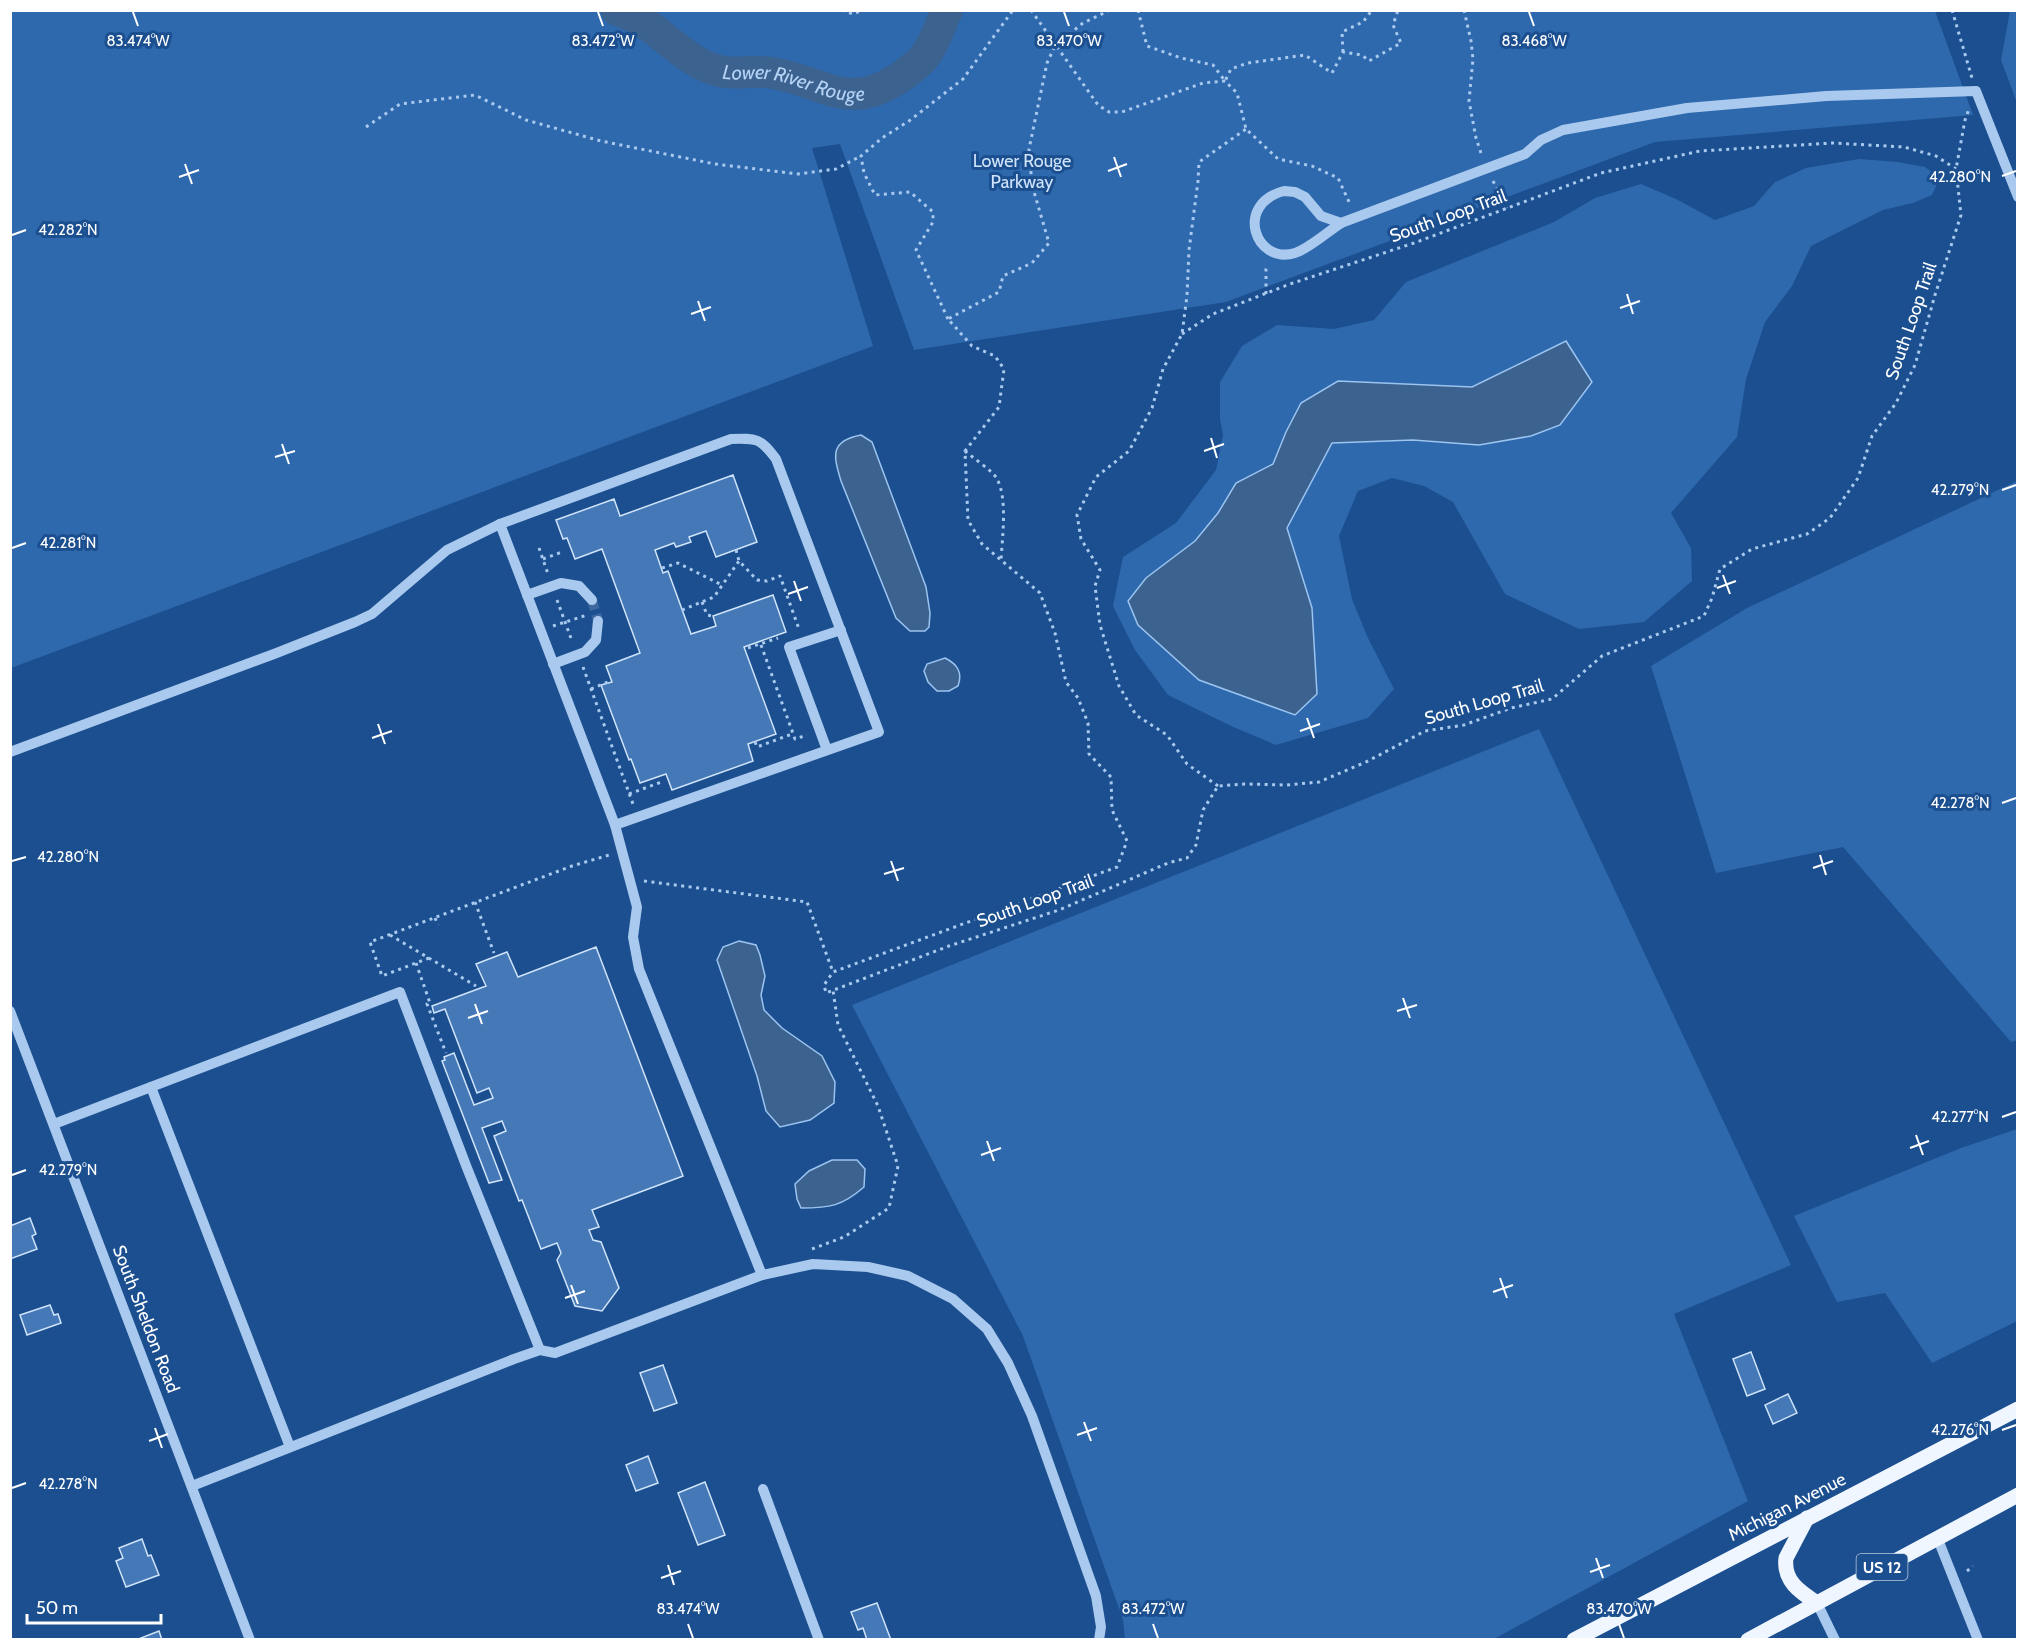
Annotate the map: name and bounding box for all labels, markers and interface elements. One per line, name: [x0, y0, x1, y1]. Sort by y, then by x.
text: 83.474°W: [106, 32, 170, 50]
text: 83.472°W: [572, 32, 635, 50]
text: 83.470°W: [1036, 32, 1103, 50]
text: 83.468°W: [1501, 32, 1567, 50]
water label: Lower River Rouge: [722, 60, 866, 106]
park label: Lower Rouge Parkway: [973, 150, 1071, 193]
text: 42.280°N: [1929, 168, 1991, 186]
street label: South Loop Trail: [1387, 184, 1510, 247]
text: 42.282°N: [38, 221, 98, 239]
street label: South Loop Trail: [1881, 259, 1942, 383]
text: 42.279°N: [1931, 481, 1989, 499]
text: 42.281°N: [40, 534, 96, 552]
street label: South Loop Trail: [1422, 674, 1547, 729]
text: 42.278°N: [1930, 794, 1990, 812]
text: 42.280°N: [37, 848, 99, 866]
street label: South Loop Trail: [974, 869, 1097, 932]
text: 42.277°N: [1931, 1108, 1989, 1126]
text: 42.279°N: [39, 1161, 97, 1179]
street label: South Sheldon Road: [108, 1242, 184, 1396]
text: 42.276°N: [1931, 1421, 1989, 1439]
street label: Michigan Avenue: [1725, 1468, 1849, 1546]
text: 42.278°N: [38, 1475, 98, 1493]
road number: US 12: [1856, 1554, 1908, 1580]
scale bar: [27, 1587, 160, 1625]
text: 50 m: [36, 1597, 78, 1619]
text: 83.474°W: [656, 1600, 720, 1618]
text: 83.472°W: [1122, 1600, 1185, 1618]
text: 83.470°W: [1586, 1600, 1653, 1618]

